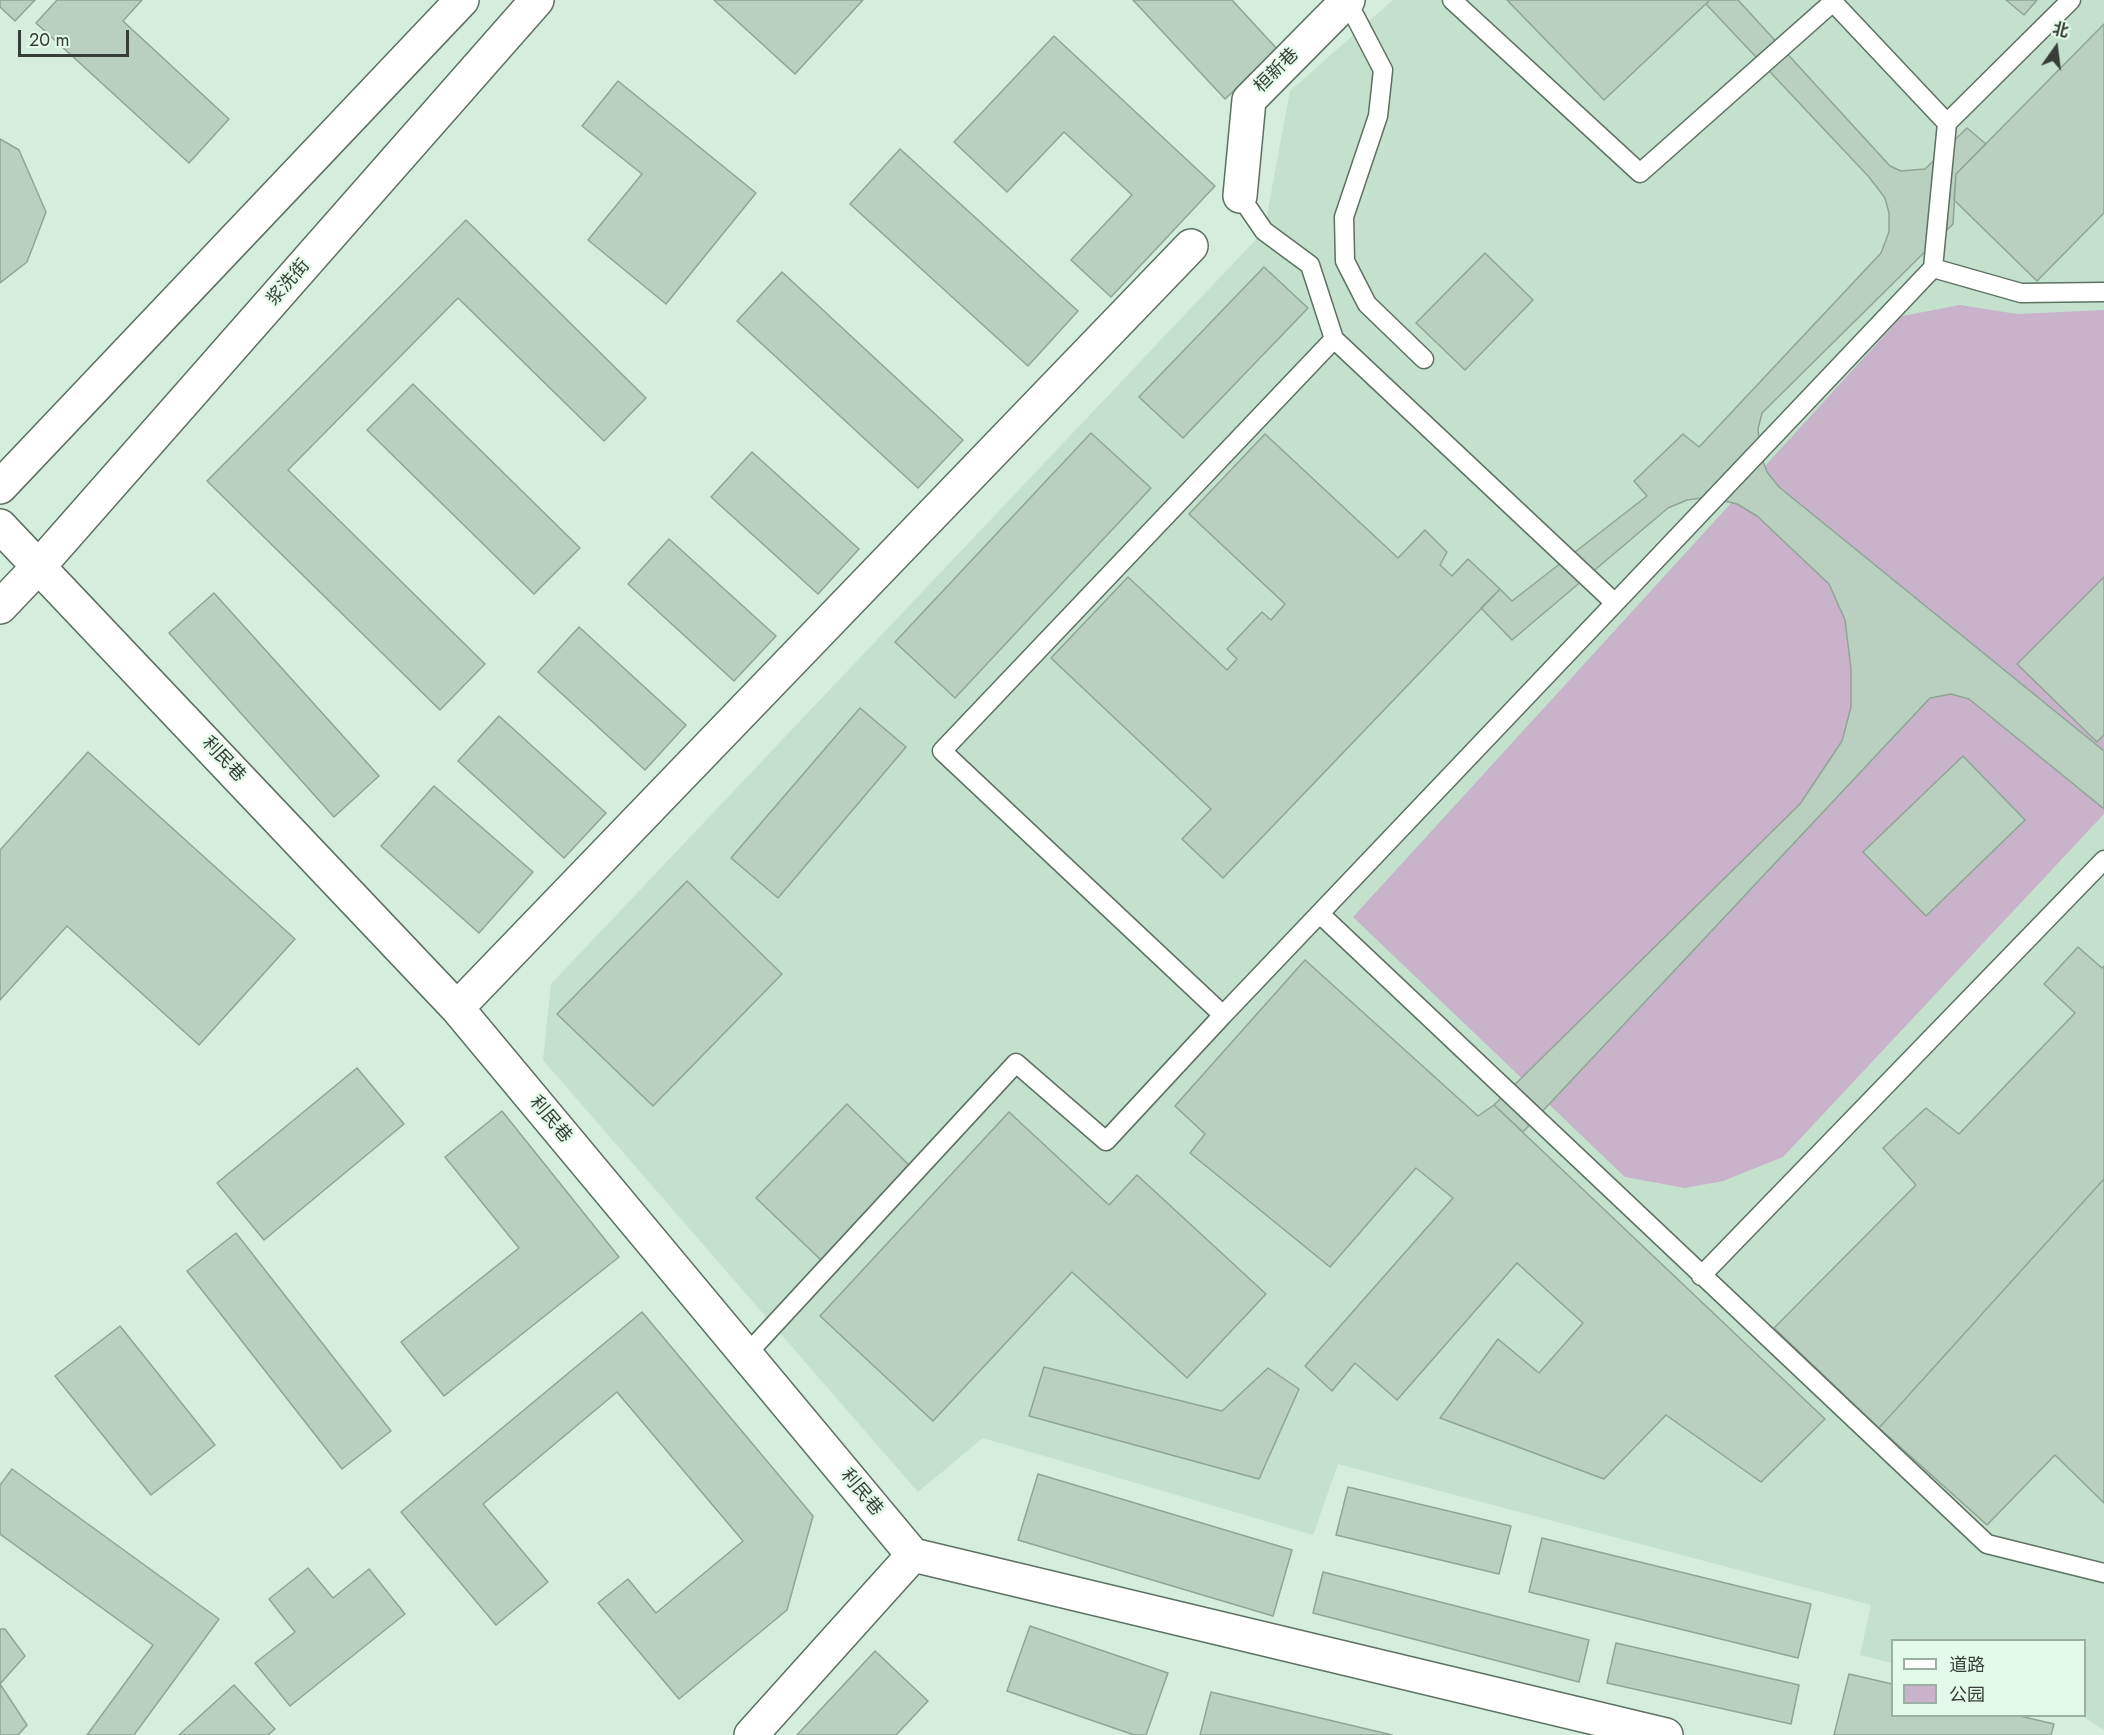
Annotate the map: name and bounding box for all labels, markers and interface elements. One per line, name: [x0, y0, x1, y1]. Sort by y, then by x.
text: 北: [2050, 17, 2071, 43]
scale bar: [21, 18, 132, 56]
north arrow: [2026, 18, 2086, 78]
text: 20 m: [29, 27, 69, 53]
street label: 桓新巷: [1250, 44, 1304, 98]
street label: 浆洗街: [263, 256, 315, 310]
street label: 利民巷: [197, 733, 249, 787]
street label: 利民巷: [524, 1092, 576, 1148]
street label: 利民巷: [835, 1465, 887, 1521]
legend: [1891, 1639, 2086, 1717]
text: 道路: [1949, 1652, 1985, 1678]
text: 公园: [1949, 1682, 1985, 1708]

